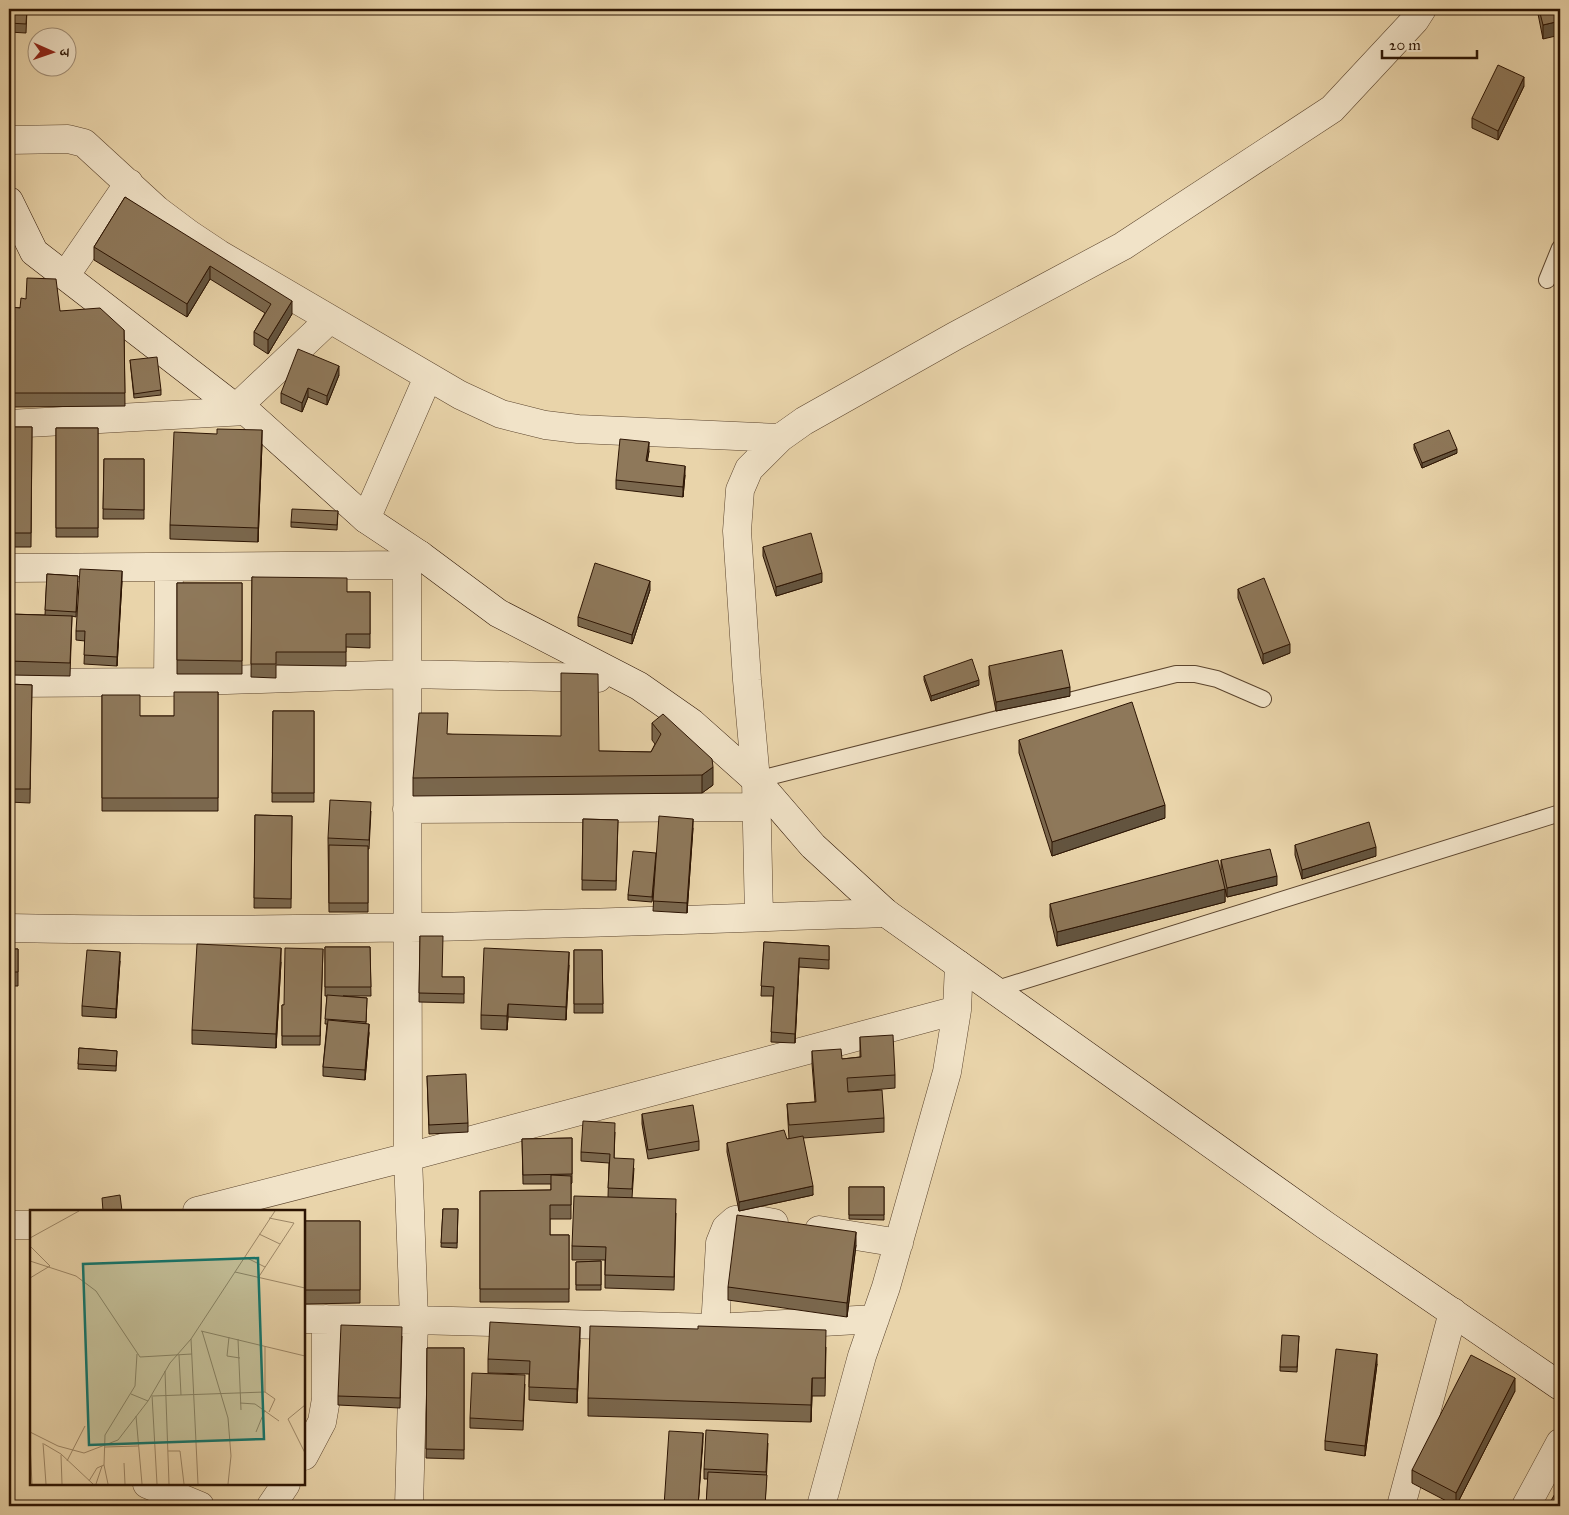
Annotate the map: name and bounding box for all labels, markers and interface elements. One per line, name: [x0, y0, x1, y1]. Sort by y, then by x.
north arrow: [28, 28, 78, 78]
scale bar: [1382, 28, 1476, 60]
text: 20 m: [1389, 36, 1421, 54]
text: उ: [56, 48, 73, 57]
inset map: [30, 1210, 305, 1485]

